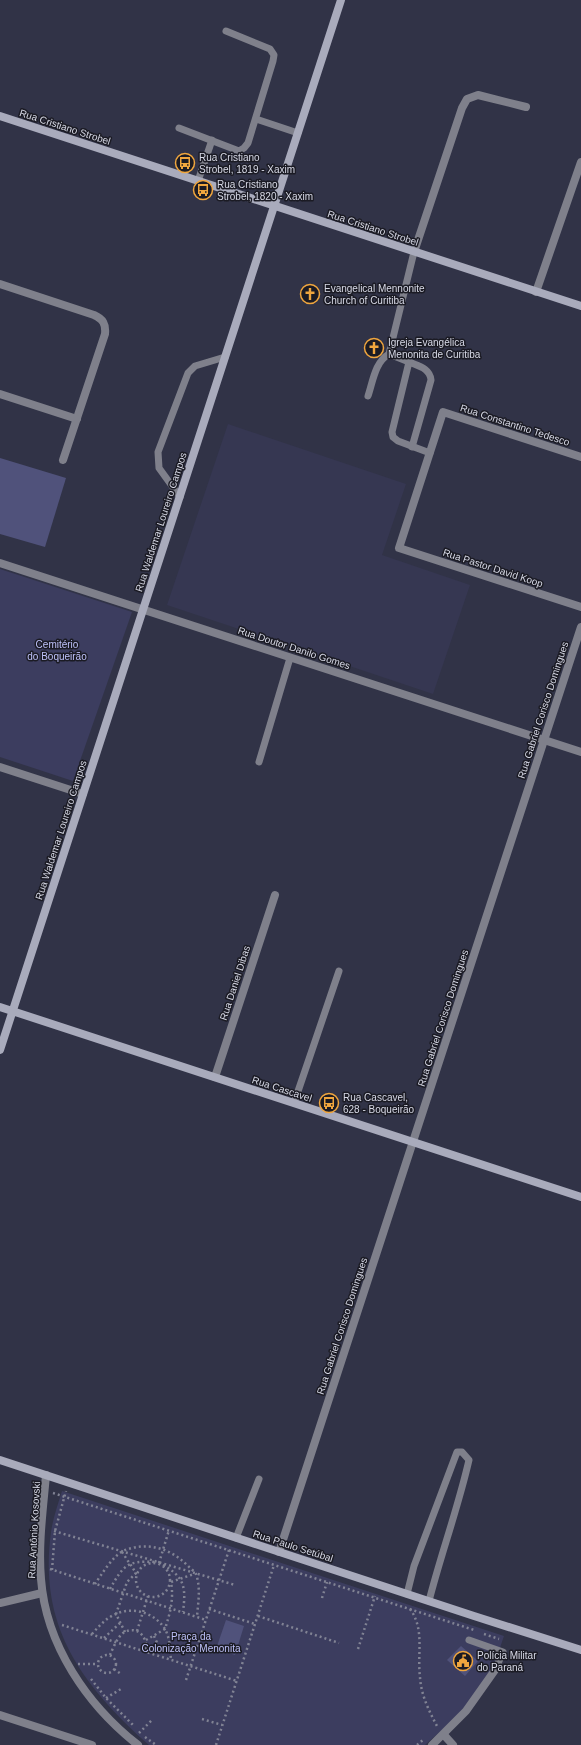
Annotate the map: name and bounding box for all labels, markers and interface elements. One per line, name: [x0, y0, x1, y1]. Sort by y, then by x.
street label: Rua Cristiano Strobel: [18, 107, 112, 147]
bus stop icon: Rua Cristiano Strobel, 1819 - Xaxim: [174, 152, 196, 174]
place label: Rua Cristiano Strobel, 1819 - Xaxim: [199, 152, 295, 175]
bus stop icon: Rua Cristiano Strobel, 1820 - Xaxim: [192, 179, 214, 201]
place label: Rua Cristiano Strobel, 1820 - Xaxim: [217, 179, 313, 202]
street label: Rua Cristiano Strobel: [326, 208, 420, 248]
church icon: Evangelical Mennonite Church of Curitiba: [299, 283, 321, 305]
place label: Evangelical Mennonite Church of Curitiba: [324, 283, 425, 306]
church icon: Igreja Evangélica Menonita de Curitiba: [363, 337, 385, 359]
place label: Igreja Evangélica Menonita de Curitiba: [388, 337, 481, 360]
street label: Rua Constantino Tedesco: [459, 402, 571, 448]
street label: Rua Waldemar Loureiro Campos: [133, 451, 189, 593]
street label: Rua Pastor David Koop: [442, 547, 545, 590]
street label: Rua Doutor Danilo Gomes: [237, 625, 351, 671]
park label: Cemitério do Boqueirão: [27, 639, 87, 662]
street label: Rua Gabriel Corisco Domingues: [516, 640, 570, 780]
street label: Rua Waldemar Loureiro Campos: [33, 759, 89, 901]
street label: Rua Daniel Dibas: [218, 944, 252, 1022]
street label: Rua Gabriel Corisco Domingues: [416, 948, 470, 1088]
street label: Rua Cascavel: [251, 1074, 313, 1104]
bus stop icon: Rua Cascavel, 628 - Boqueirão: [318, 1092, 340, 1114]
place label: Rua Cascavel, 628 - Boqueirão: [343, 1092, 415, 1115]
street label: Rua Gabriel Corisco Domingues: [315, 1256, 369, 1396]
street label: Rua Antônio Kosovski: [26, 1481, 42, 1579]
street label: Rua Paulo Setúbal: [252, 1528, 334, 1564]
park label: Praça da Colonização Menonita: [142, 1631, 241, 1654]
public building icon: Polícia Militar do Paraná: [452, 1650, 474, 1672]
place label: Polícia Militar do Paraná: [477, 1650, 537, 1673]

